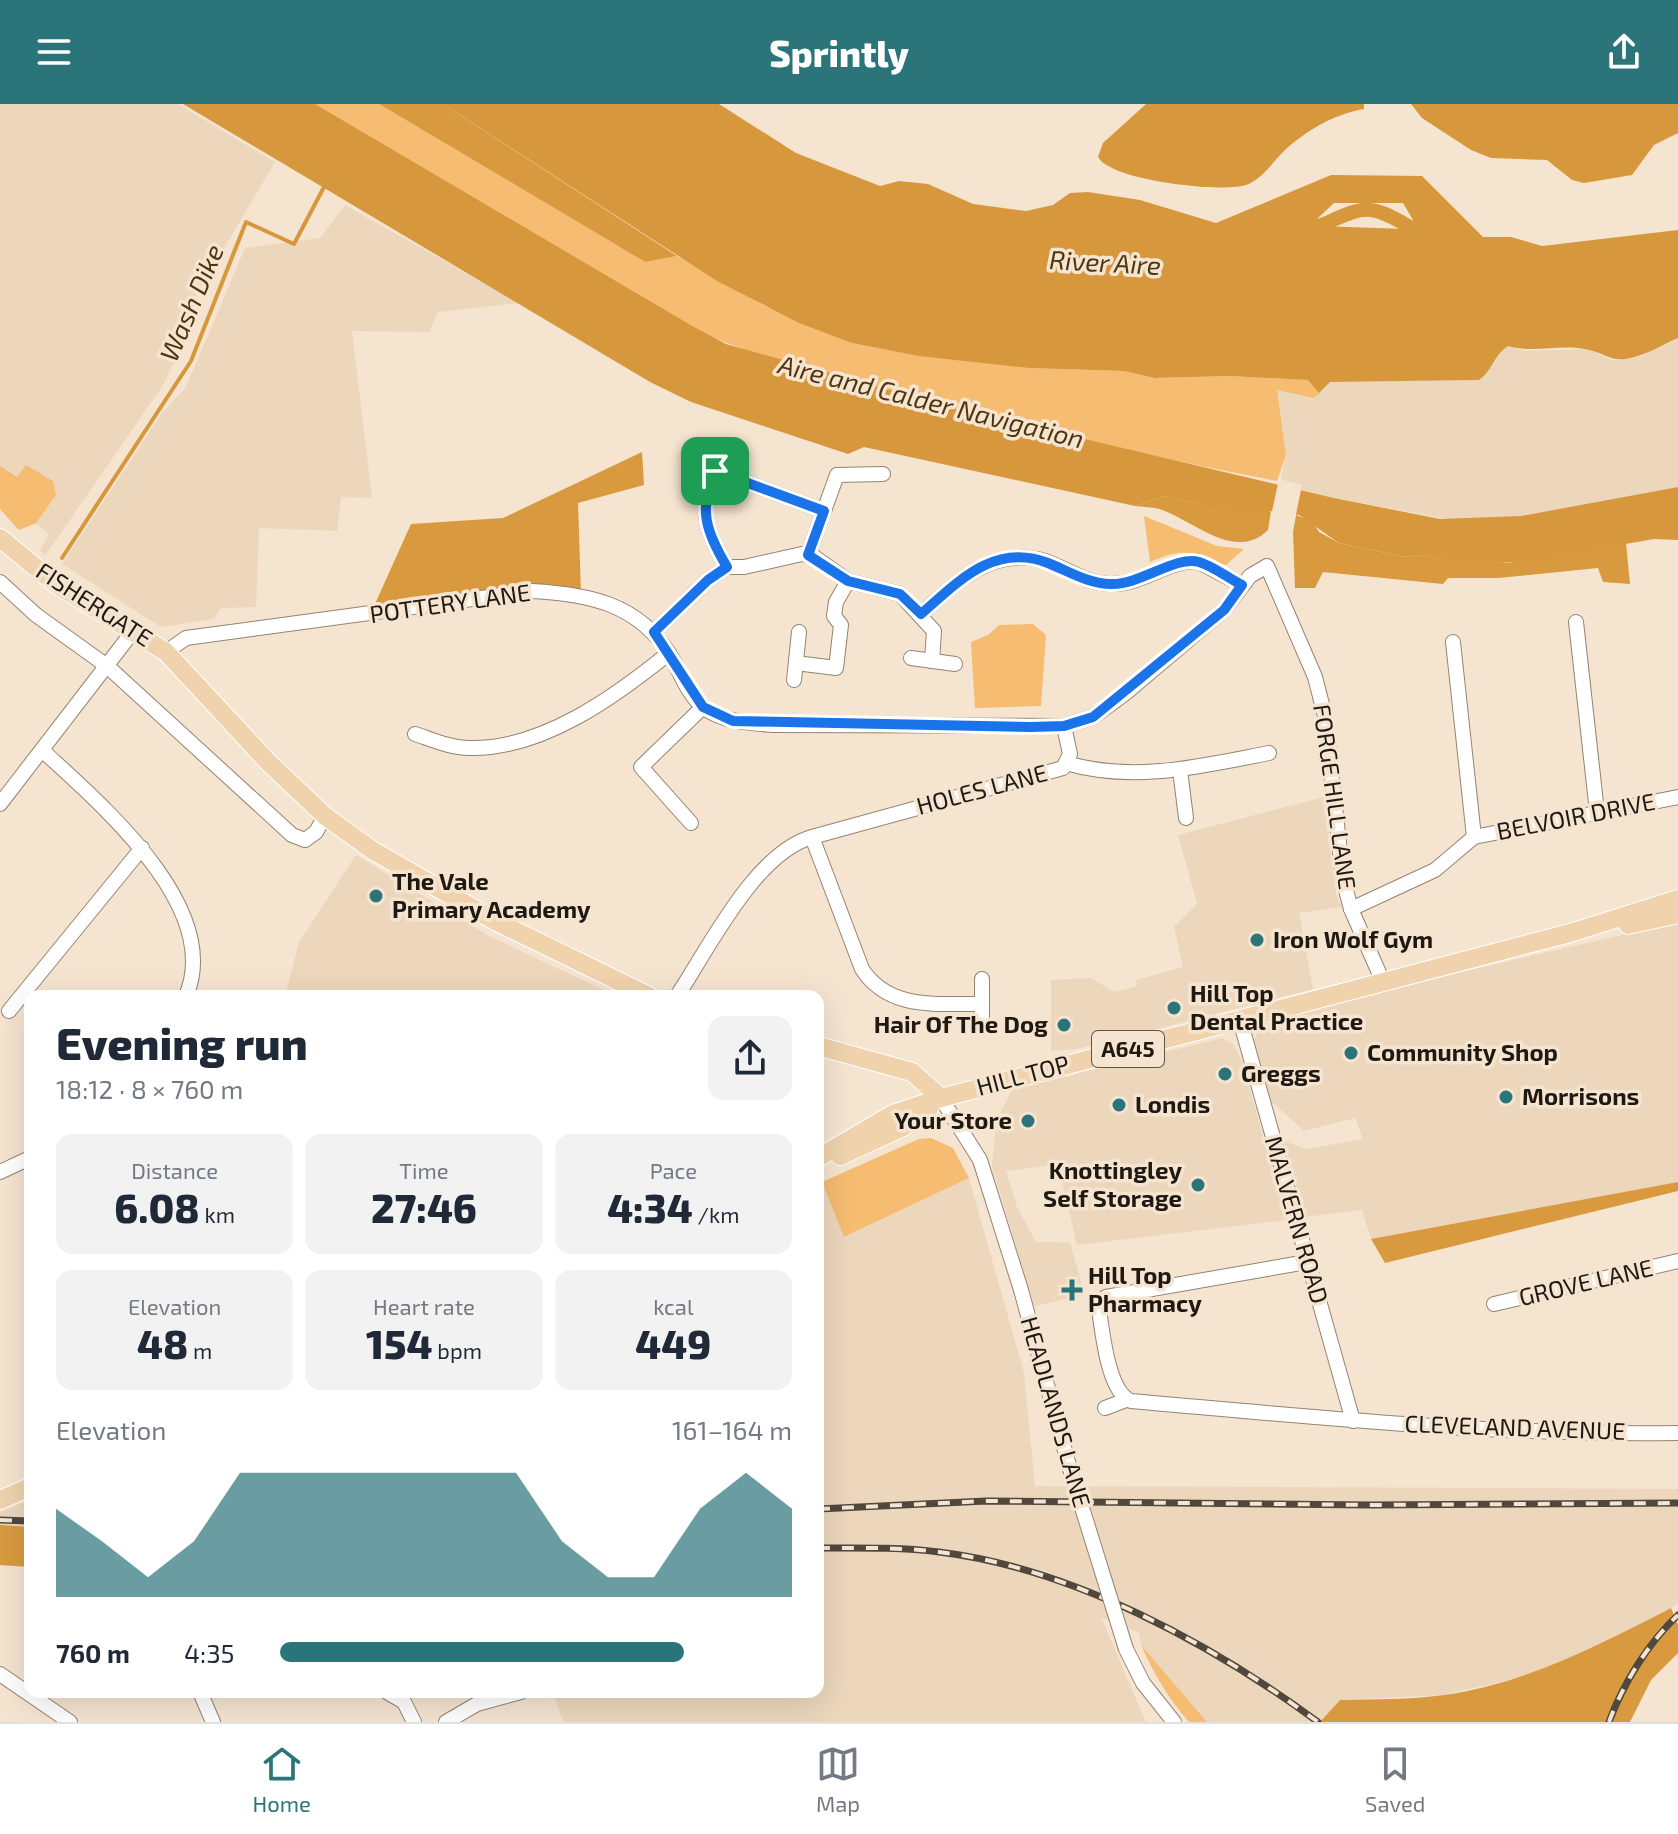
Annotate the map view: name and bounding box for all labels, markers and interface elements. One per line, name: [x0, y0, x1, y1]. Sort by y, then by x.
icon: menu: [32, 30, 76, 74]
icon: share: [1602, 30, 1646, 74]
text: Sprintly: [769, 31, 909, 74]
water label: Wash Dike: [152, 239, 229, 366]
water label: River Aire: [1048, 243, 1162, 280]
water label: Aire and Calder Navigation: [774, 347, 1087, 454]
pin: [681, 437, 749, 505]
icon: arrive: [693, 449, 737, 493]
street label: FISHERGATE: [31, 555, 158, 652]
street label: POTTERY LANE: [368, 577, 532, 628]
street label: FORGE HILL LANE: [1308, 702, 1363, 891]
street label: HOLES LANE: [913, 757, 1050, 820]
street label: BELVOIR DRIVE: [1494, 786, 1657, 845]
place label: The Vale Primary Academy: [392, 866, 591, 923]
marker: The Vale Primary Academy: [367, 887, 385, 905]
place label: Iron Wolf Gym: [1273, 924, 1433, 953]
marker: Iron Wolf Gym: [1248, 931, 1266, 949]
place label: Hill Top Dental Practice: [1190, 978, 1363, 1035]
marker: Hill Top Dental Practice: [1165, 999, 1183, 1017]
place label: Hair Of The Dog: [874, 1009, 1048, 1038]
text: Evening run: [56, 1016, 308, 1069]
button: share: [708, 1016, 792, 1100]
marker: Hair Of The Dog: [1055, 1016, 1073, 1034]
road number: A645: [1092, 1031, 1164, 1067]
place label: Community Shop: [1367, 1037, 1558, 1066]
marker: Community Shop: [1342, 1044, 1360, 1062]
street label: HILL TOP: [973, 1048, 1072, 1101]
place label: Greggs: [1241, 1058, 1321, 1087]
marker: Greggs: [1216, 1065, 1234, 1083]
text: 18:12 · 8 × 760 m: [56, 1073, 243, 1104]
place label: Morrisons: [1522, 1081, 1639, 1110]
marker: Morrisons: [1497, 1088, 1515, 1106]
place label: Londis: [1135, 1089, 1210, 1118]
marker: Londis: [1110, 1096, 1128, 1114]
place label: Your Store: [894, 1105, 1012, 1134]
marker: Your Store: [1019, 1112, 1037, 1130]
street label: MALVERN ROAD: [1260, 1132, 1335, 1307]
place label: Knottingley Self Storage: [1043, 1155, 1182, 1212]
text: Distance: [131, 1157, 218, 1183]
text: Time: [399, 1157, 449, 1183]
text: Pace: [650, 1157, 697, 1183]
marker: Knottingley Self Storage: [1189, 1176, 1207, 1194]
text: 6.08: [114, 1183, 200, 1231]
text: 27:46: [371, 1183, 477, 1231]
text: 4:34: [607, 1183, 693, 1231]
text: km: [200, 1201, 235, 1227]
text: /km: [693, 1201, 739, 1227]
street label: GROVE LANE: [1516, 1252, 1656, 1311]
place label: Hill Top Pharmacy: [1088, 1260, 1202, 1317]
marker: Hill Top Pharmacy: [1063, 1281, 1081, 1299]
text: Elevation: [128, 1293, 221, 1319]
text: Heart rate: [373, 1293, 475, 1319]
text: kcal: [653, 1293, 693, 1319]
street label: HEADLANDS LANE: [1015, 1313, 1098, 1510]
text: 48: [137, 1319, 188, 1367]
text: 154: [366, 1319, 432, 1367]
text: 449: [635, 1319, 711, 1367]
text: m: [188, 1337, 212, 1363]
text: bpm: [432, 1337, 482, 1363]
street label: CLEVELAND AVENUE: [1404, 1408, 1626, 1445]
text: Elevation: [56, 1414, 166, 1445]
text: 161–164 m: [672, 1414, 792, 1445]
text: 760 m: [56, 1637, 130, 1668]
text: 4:35: [184, 1637, 235, 1668]
tab: Home: [253, 1742, 311, 1816]
tab: Map: [816, 1742, 860, 1816]
tab: Saved: [1365, 1742, 1425, 1816]

